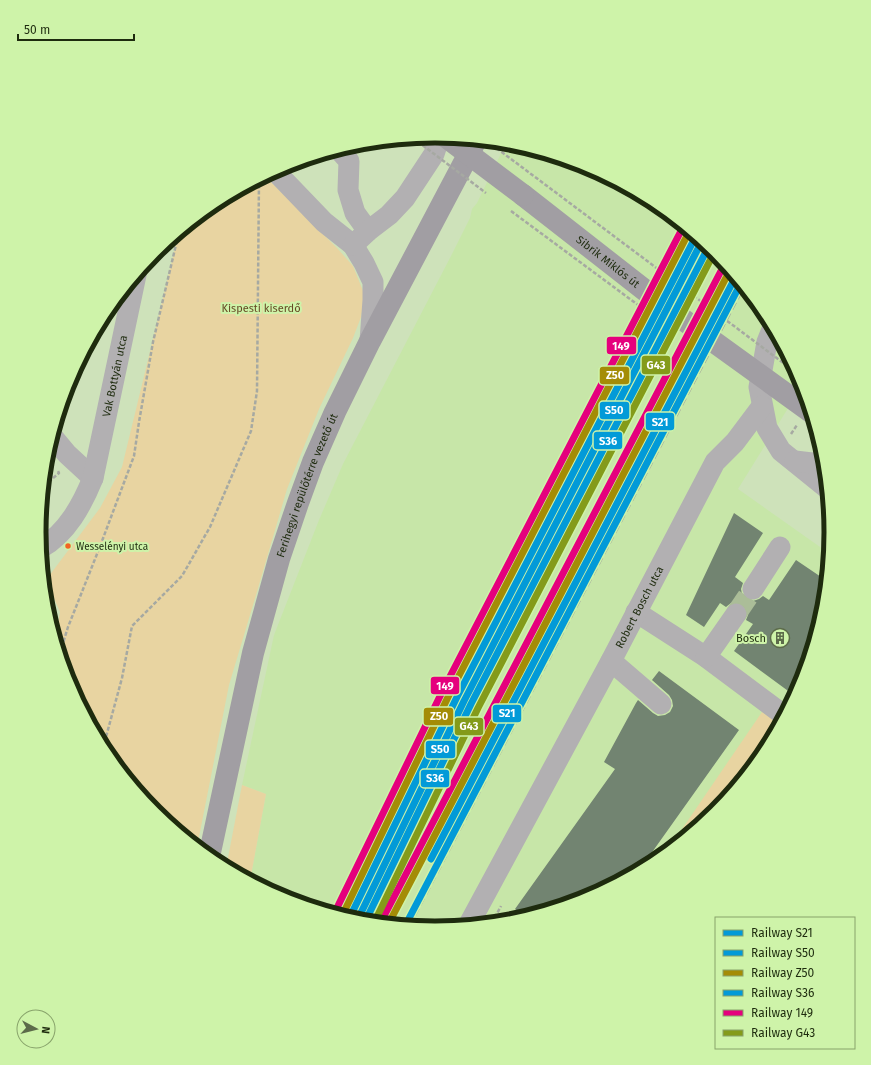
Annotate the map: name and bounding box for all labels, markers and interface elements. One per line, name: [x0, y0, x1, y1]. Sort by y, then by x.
scale bar: [18, 16, 134, 42]
text: 50 m: [24, 23, 50, 37]
street label: Sibrik Miklós út: [573, 233, 642, 291]
park label: Kispesti kiserdő: [221, 302, 301, 315]
street label: Vak Bottyán utca: [100, 334, 130, 418]
line badge: 149: [606, 336, 637, 355]
text: 149: [612, 340, 630, 353]
line badge: G43: [641, 355, 671, 375]
text: G43: [647, 359, 666, 372]
line badge: Z50: [599, 366, 630, 385]
text: Z50: [606, 369, 625, 382]
line badge: S50: [599, 401, 630, 420]
text: S50: [605, 404, 624, 417]
street label: Ferihegyi repülőtérre vezető út: [274, 412, 341, 559]
line badge: S21: [645, 412, 675, 431]
text: S21: [652, 416, 668, 429]
line badge: S36: [593, 431, 623, 450]
text: S36: [599, 435, 617, 448]
marker: Wesselényi utca: [63, 541, 73, 551]
place label: Wesselényi utca: [76, 541, 148, 553]
street label: Robert Bosch utca: [613, 564, 666, 651]
building icon: Bosch: [769, 627, 791, 649]
place label: Bosch: [736, 632, 766, 645]
line badge: 149: [430, 676, 460, 695]
text: 149: [436, 680, 454, 693]
line badge: S21: [492, 704, 522, 723]
line badge: Z50: [423, 707, 454, 726]
text: S21: [499, 707, 515, 720]
text: Z50: [430, 710, 449, 723]
line badge: G43: [454, 717, 484, 736]
text: G43: [460, 720, 479, 733]
line badge: S50: [425, 740, 456, 759]
text: S50: [431, 743, 450, 756]
line badge: S36: [420, 769, 450, 788]
text: S36: [426, 772, 444, 785]
legend: [715, 917, 855, 1049]
text: Railway S21: [751, 926, 813, 940]
text: Railway S50: [751, 946, 815, 960]
text: Railway Z50: [751, 966, 815, 980]
text: Railway S36: [751, 986, 814, 1000]
text: Railway 149: [751, 1006, 813, 1020]
north arrow: [16, 1009, 56, 1049]
text: N: [39, 1026, 52, 1035]
text: Railway G43: [751, 1026, 815, 1040]

